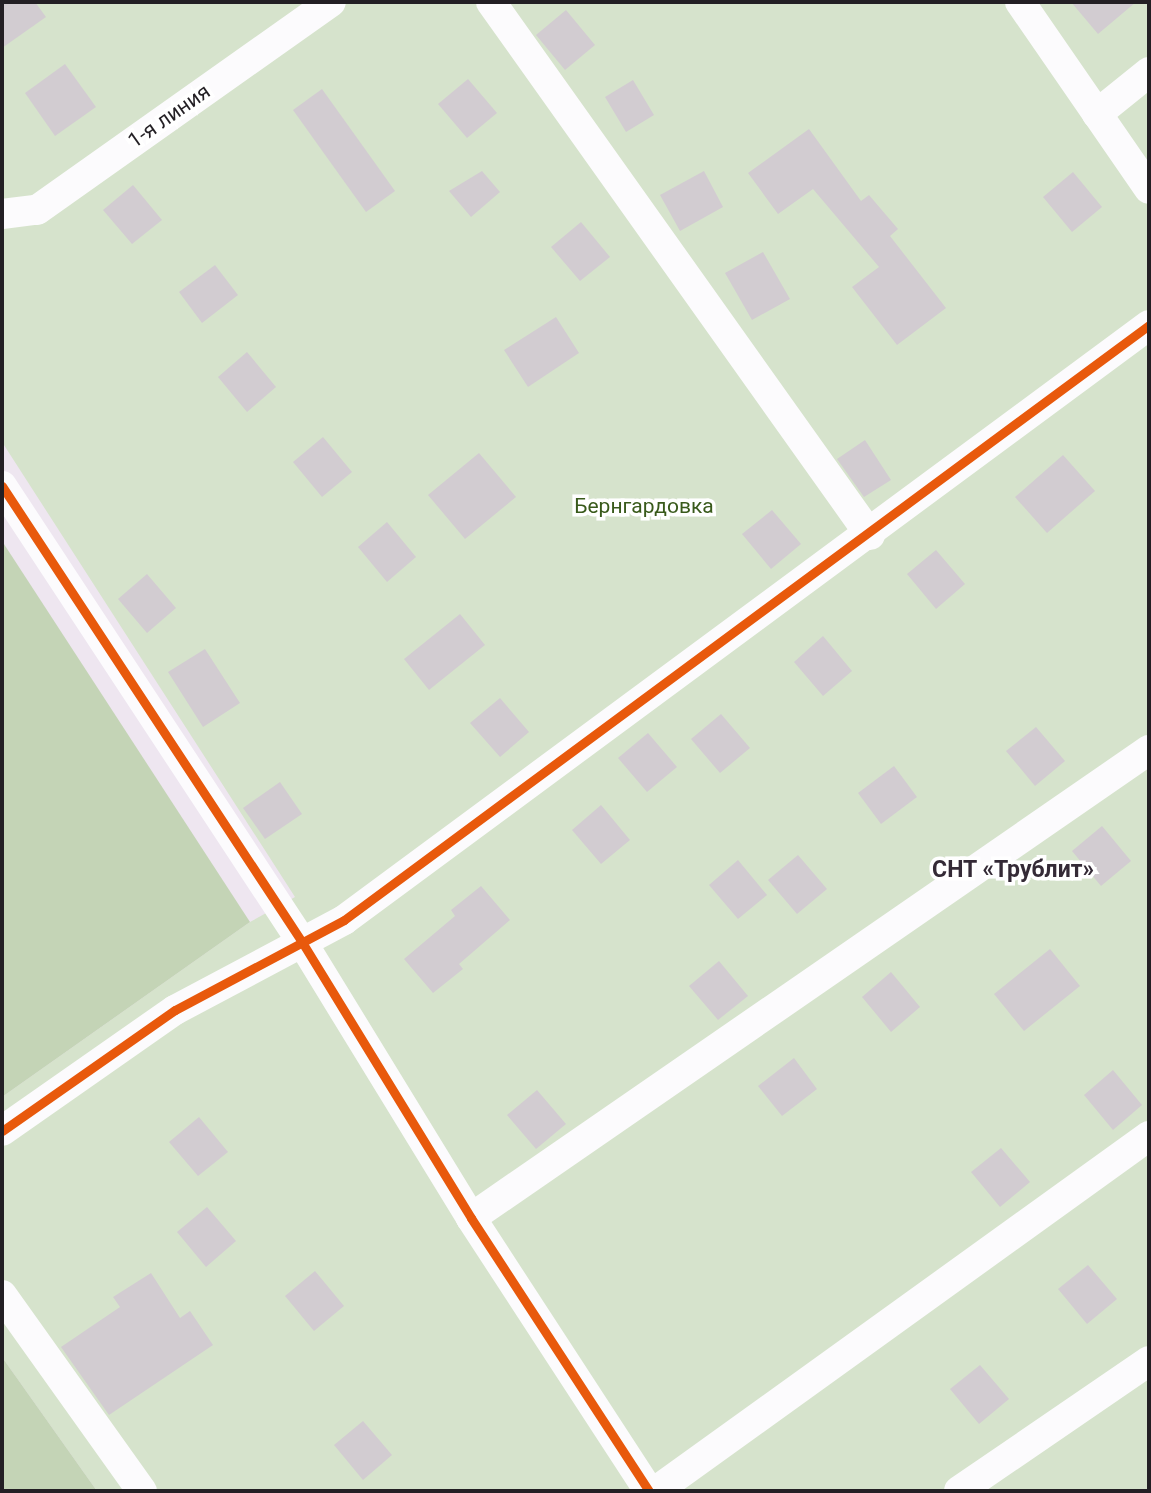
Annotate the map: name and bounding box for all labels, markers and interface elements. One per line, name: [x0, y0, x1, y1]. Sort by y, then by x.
street label: 1-я линия: [123, 79, 215, 153]
park label: Бернгардовка: [574, 493, 714, 519]
district label: СНТ «Трублит»: [932, 856, 1094, 884]

